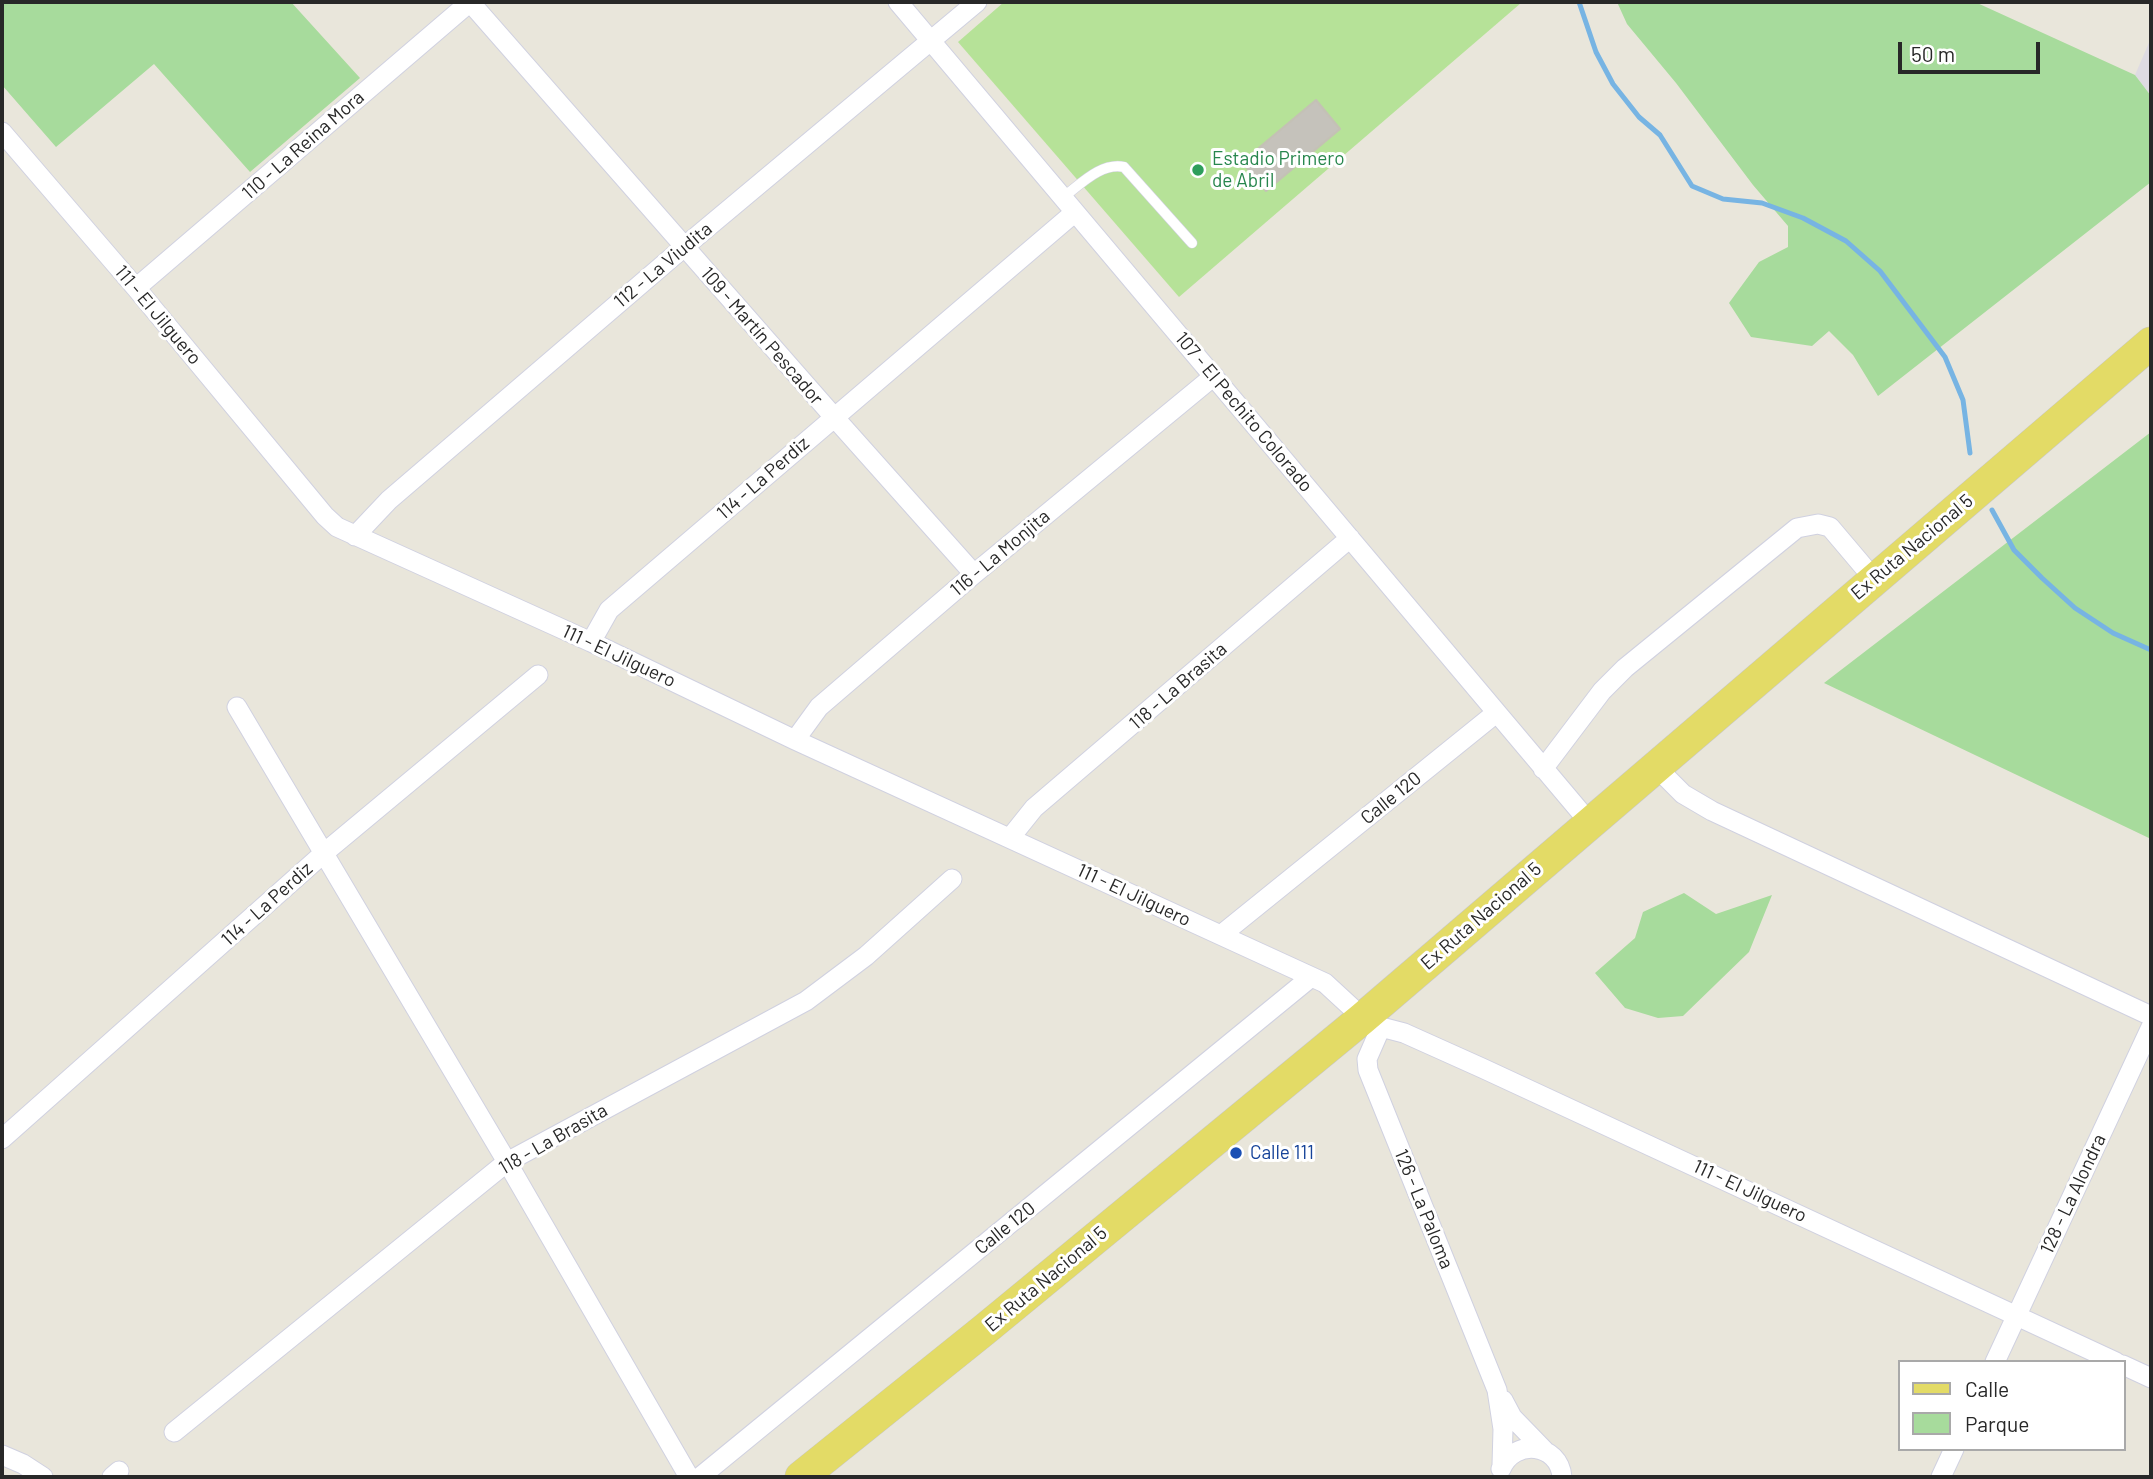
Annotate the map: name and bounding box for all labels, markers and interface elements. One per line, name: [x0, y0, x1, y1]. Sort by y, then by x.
scale bar: [1901, 28, 2043, 72]
text: 50 m: [1911, 41, 1955, 66]
street label: 110 - La Reina Mora: [237, 86, 369, 204]
place label: Estadio Primero de Abril: [1212, 148, 1345, 192]
marker: Estadio Primero de Abril: [1190, 162, 1206, 178]
street label: 112 - La Viudita: [609, 217, 717, 313]
street label: 111 - El Jilguero: [110, 261, 206, 369]
street label: 109 - Martín Pescador: [696, 262, 828, 410]
street label: 107 - El Pechito Colorado: [1170, 327, 1318, 497]
street label: 114 - La Perdiz: [712, 432, 814, 524]
street label: Ex Ruta Nacional 5: [1846, 489, 1978, 605]
street label: 116 - La Monjita: [946, 505, 1054, 601]
street label: 111 - El Jilguero: [559, 620, 679, 692]
street label: 118 - La Brasita: [1125, 637, 1231, 735]
street label: Calle 120: [1356, 767, 1426, 829]
street label: 114 - La Perdiz: [217, 857, 317, 951]
street label: Ex Ruta Nacional 5: [1416, 857, 1546, 975]
street label: 111 - El Jilguero: [1074, 859, 1194, 931]
street label: 118 - La Brasita: [495, 1099, 611, 1179]
street label: 128 - La Alondra: [2035, 1131, 2111, 1257]
place label: Calle 111: [1250, 1142, 1314, 1164]
marker: Calle 111: [1228, 1145, 1244, 1161]
street label: 126 - La Paloma: [1390, 1146, 1458, 1272]
street label: 111 - El Jilguero: [1690, 1155, 1810, 1227]
street label: Calle 120: [970, 1197, 1040, 1259]
street label: Ex Ruta Nacional 5: [980, 1221, 1112, 1337]
legend: [1898, 1360, 2125, 1451]
text: Calle: [1965, 1376, 2009, 1401]
text: Parque: [1965, 1411, 2030, 1436]

